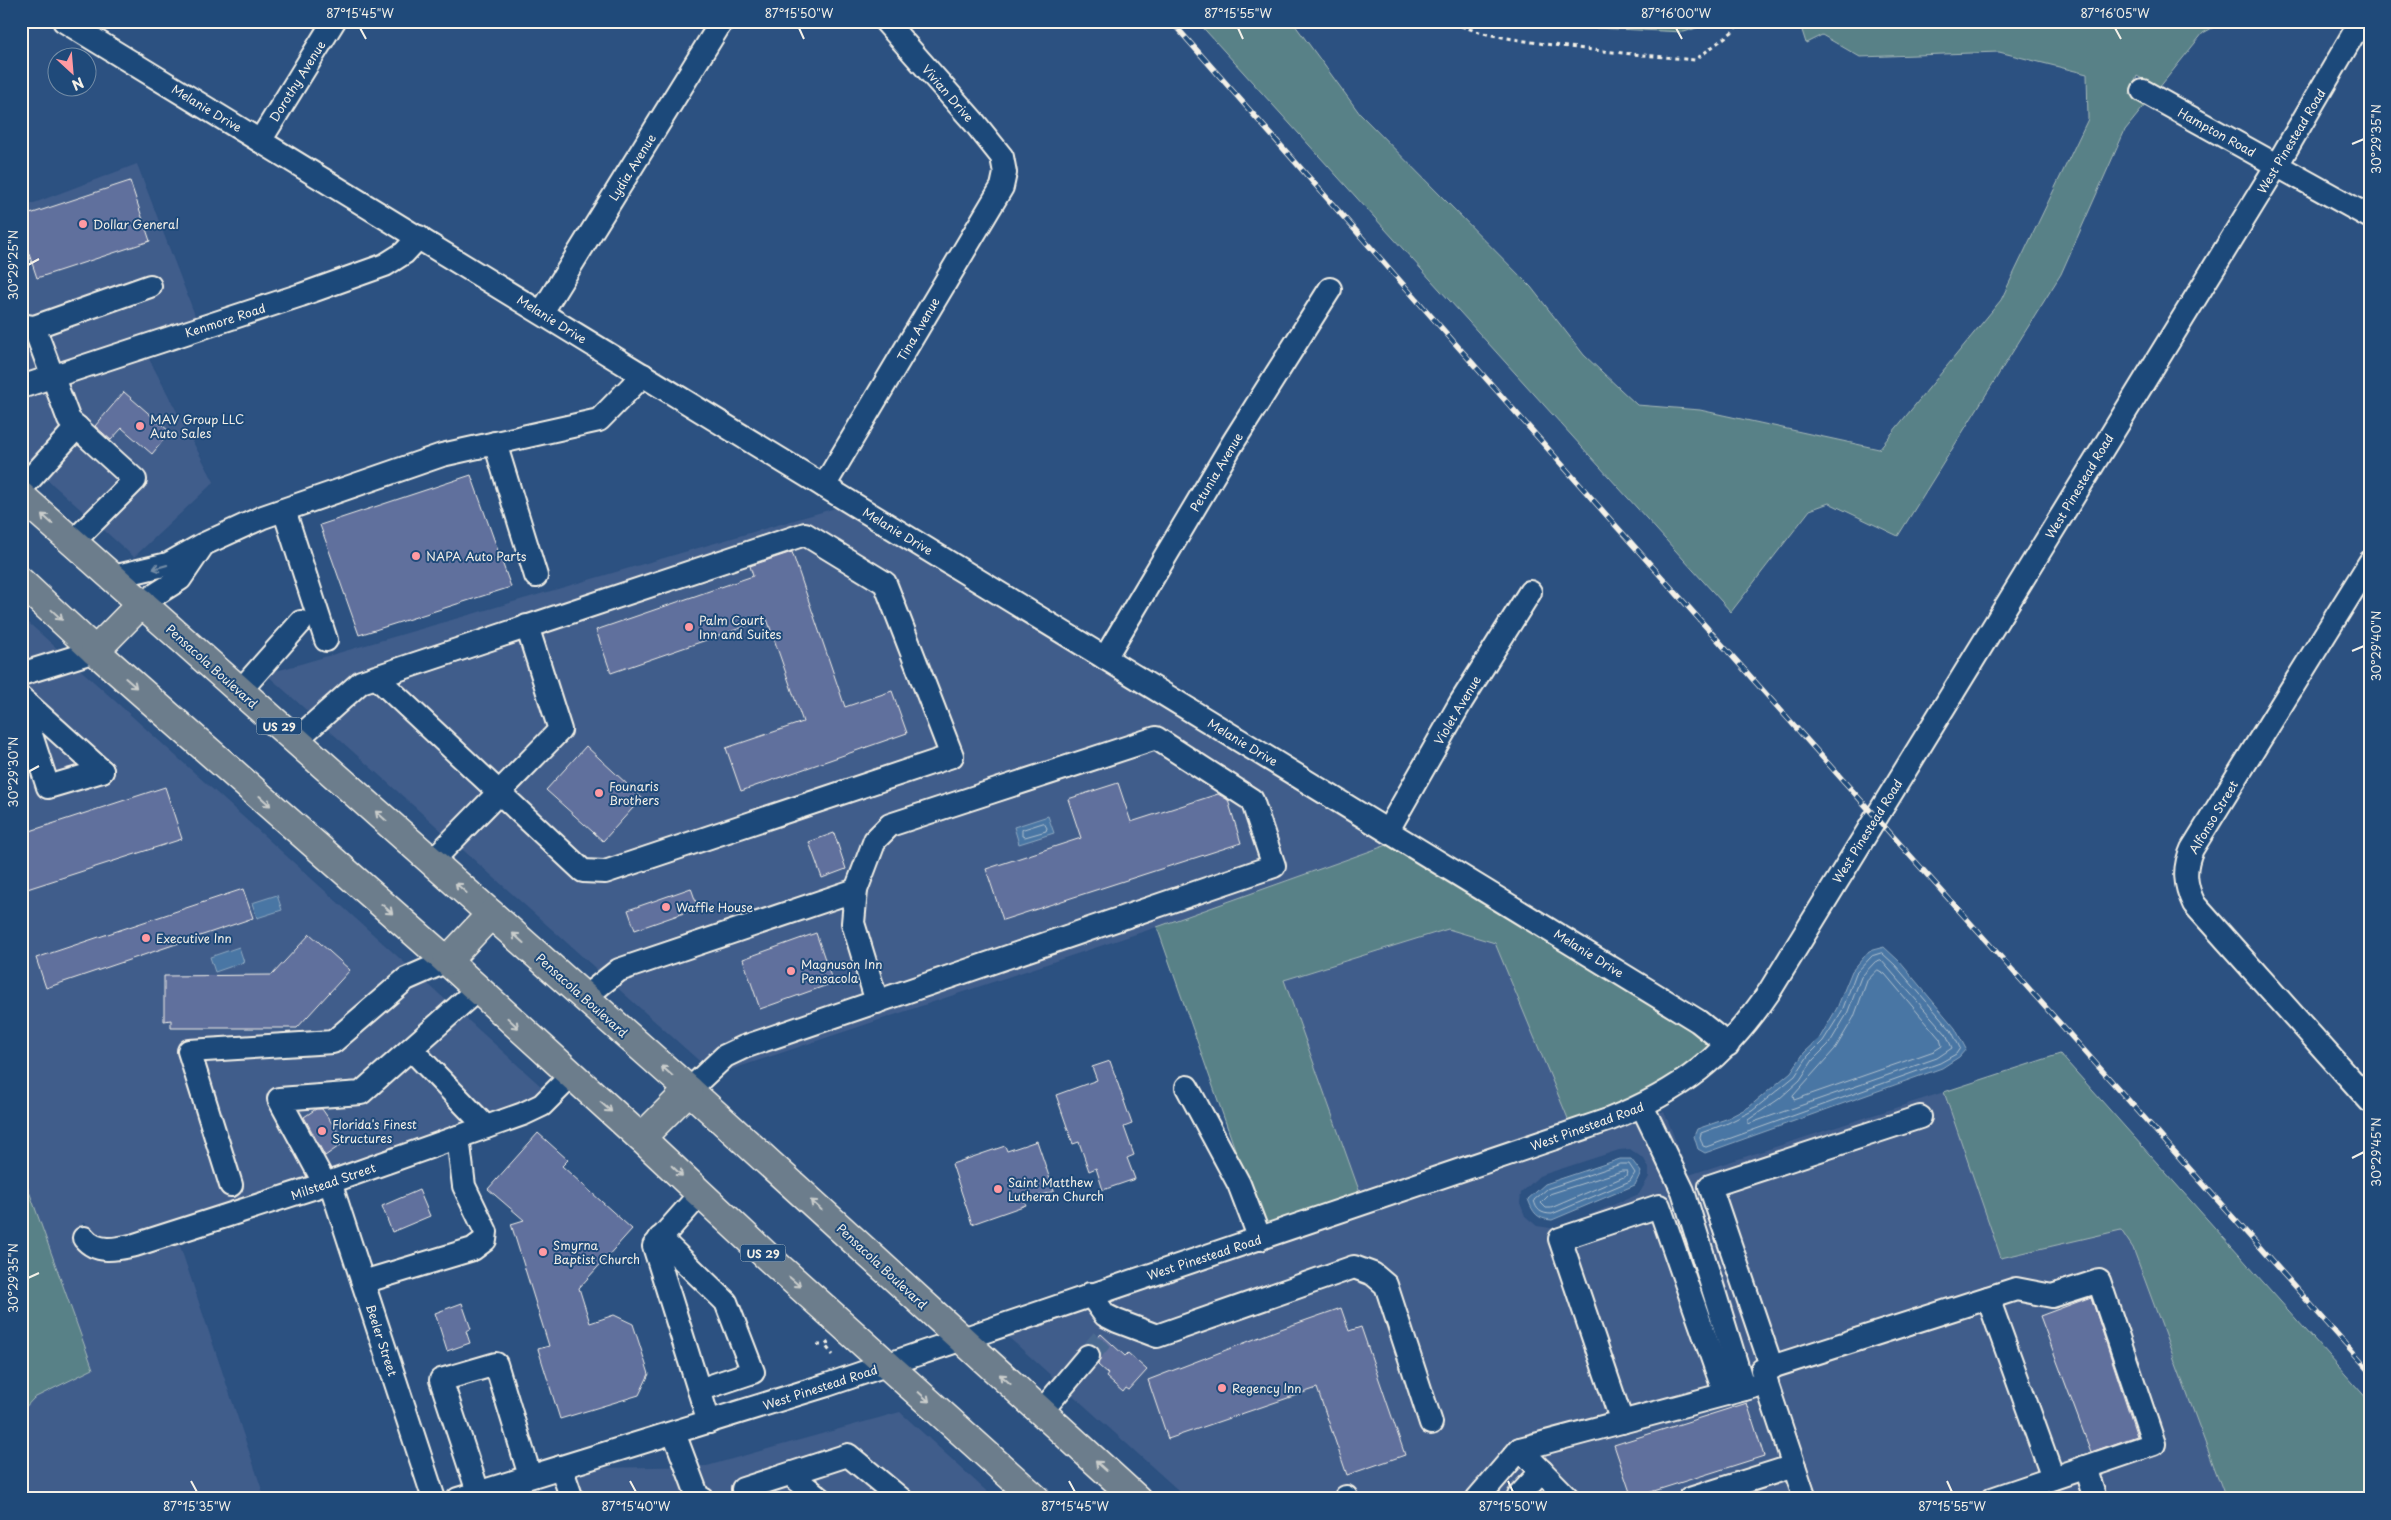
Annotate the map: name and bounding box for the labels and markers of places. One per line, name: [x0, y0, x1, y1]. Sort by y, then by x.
place label: Dollar General: [93, 215, 179, 233]
marker: Dollar General: [77, 218, 89, 230]
place label: MAV Group LLC Auto Sales: [150, 410, 244, 442]
marker: MAV Group LLC Auto Sales: [134, 420, 146, 432]
place label: NAPA Auto Parts: [426, 547, 527, 565]
marker: NAPA Auto Parts: [410, 550, 422, 562]
place label: Palm Court Inn and Suites: [699, 611, 782, 643]
marker: Palm Court Inn and Suites: [683, 621, 695, 633]
place label: Founaris Brothers: [609, 777, 660, 809]
marker: Founaris Brothers: [593, 787, 605, 799]
place label: Waffle House: [676, 898, 754, 916]
marker: Waffle House: [660, 901, 672, 913]
place label: Executive Inn: [156, 929, 232, 947]
marker: Executive Inn: [140, 932, 152, 944]
place label: Magnuson Inn Pensacola: [801, 955, 883, 987]
marker: Magnuson Inn Pensacola: [785, 965, 797, 977]
place label: Florida's Finest Structures: [332, 1115, 417, 1147]
marker: Florida's Finest Structures: [316, 1125, 328, 1137]
place label: Saint Matthew Lutheran Church: [1008, 1173, 1104, 1205]
marker: Saint Matthew Lutheran Church: [992, 1183, 1004, 1195]
place label: Smyrna Baptist Church: [553, 1236, 640, 1268]
marker: Smyrna Baptist Church: [537, 1246, 549, 1258]
place label: Regency Inn: [1232, 1379, 1302, 1397]
marker: Regency Inn: [1216, 1382, 1228, 1394]

